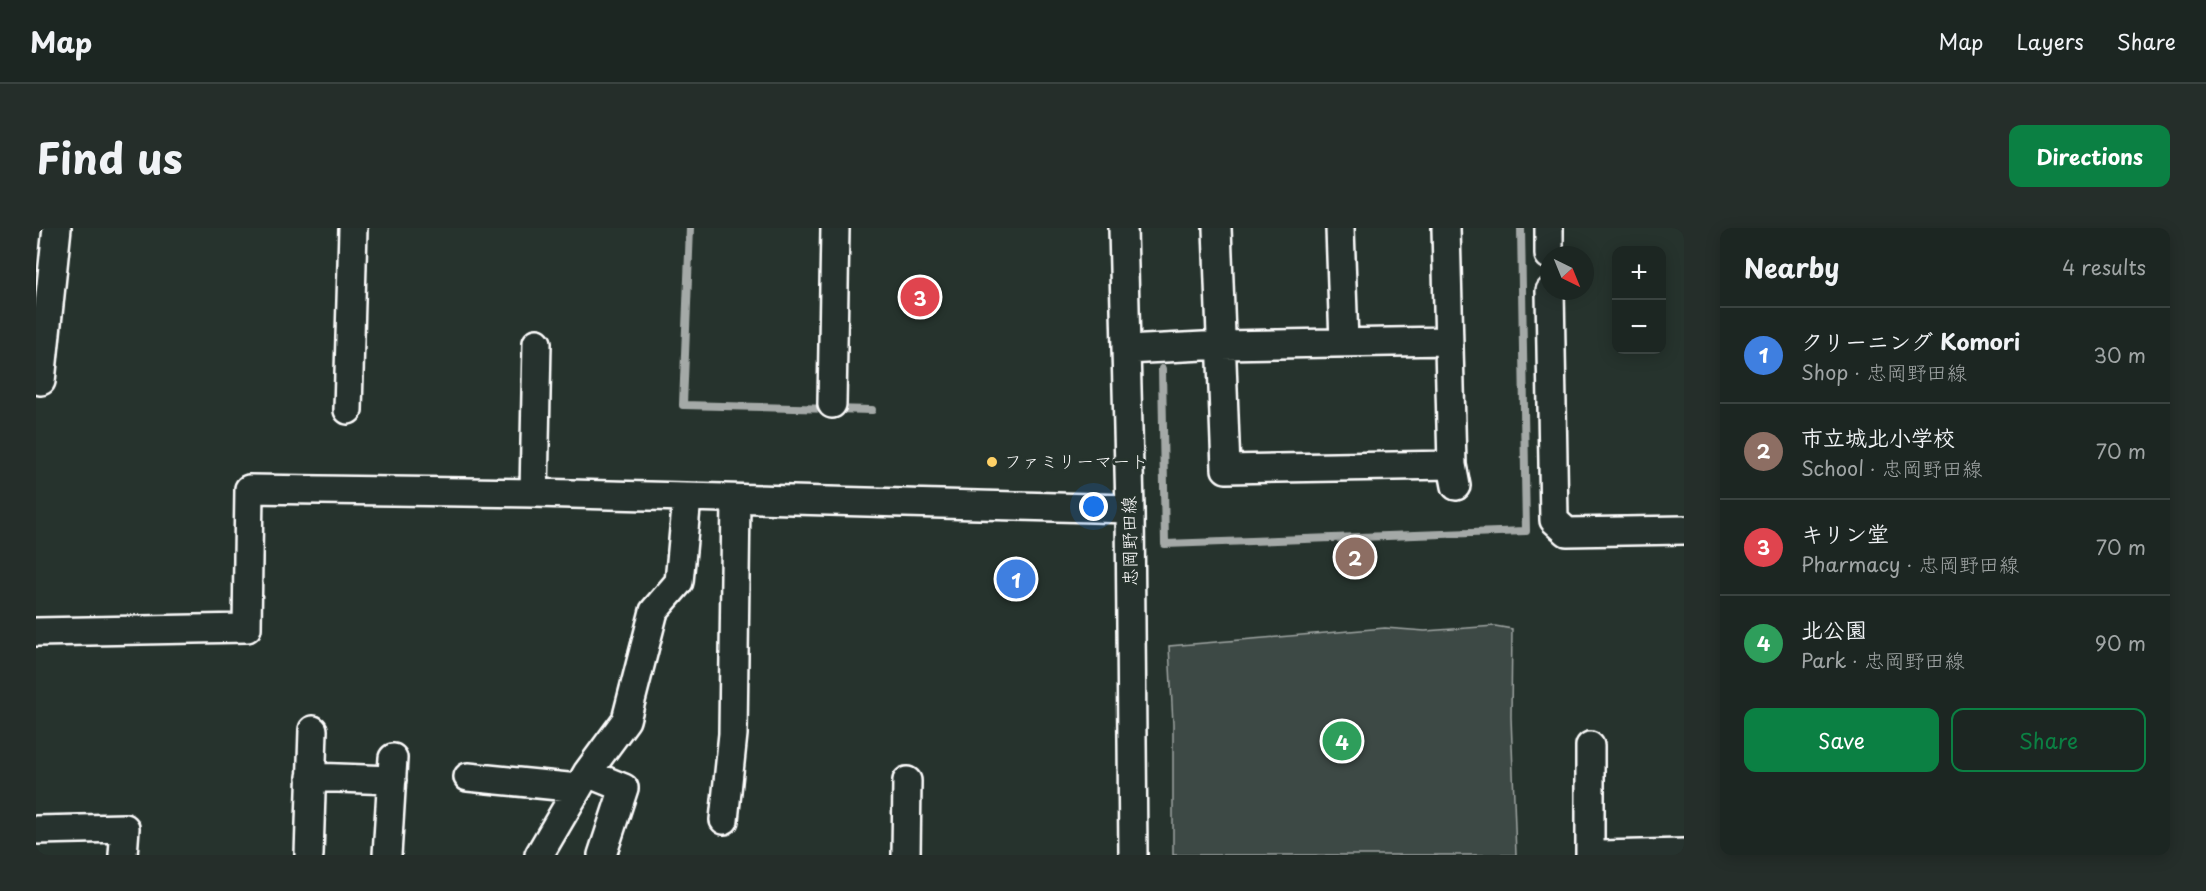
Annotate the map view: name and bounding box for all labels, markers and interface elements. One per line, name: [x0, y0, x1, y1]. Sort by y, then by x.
text: Map: [30, 20, 92, 63]
text: Map: [1939, 25, 1983, 57]
text: Layers: [2016, 25, 2084, 57]
text: Share: [2117, 25, 2176, 57]
text: Find us: [36, 125, 183, 188]
button: Directions: [2009, 125, 2170, 187]
north arrow: [1540, 246, 1594, 300]
map controls: [1612, 246, 1666, 354]
button: +: [1612, 246, 1666, 300]
text: Nearby: [1744, 248, 1839, 287]
text: 4 results: [2062, 252, 2146, 282]
pin: 3: [900, 274, 940, 320]
button: −: [1612, 300, 1666, 354]
text: クリーニング Komori: [1801, 324, 2020, 357]
text: 1: [1759, 340, 1768, 370]
text: 30 m: [2093, 340, 2146, 370]
text: Shop · 忠岡野田線: [1801, 357, 1967, 387]
text: 市立城北小学校: [1801, 420, 1955, 453]
text: 2: [1756, 436, 1771, 466]
text: 70 m: [2096, 436, 2146, 466]
place label: ファミリーマート: [1004, 447, 1148, 474]
text: School · 忠岡野田線: [1801, 453, 1982, 483]
marker: ファミリーマート: [985, 455, 999, 469]
your location: [1079, 492, 1108, 521]
street label: 忠岡野田線: [1114, 496, 1143, 586]
text: キリン堂: [1801, 516, 1889, 549]
text: 3: [1757, 532, 1770, 562]
text: 70 m: [2096, 532, 2146, 562]
pin: 2: [1336, 534, 1374, 580]
text: Pharmacy · 忠岡野田線: [1801, 549, 2019, 579]
pin: 1: [996, 556, 1036, 602]
text: 北公園: [1801, 612, 1867, 645]
text: 4: [1757, 628, 1770, 658]
text: 90 m: [2095, 628, 2146, 658]
text: Park · 忠岡野田線: [1801, 645, 1964, 675]
button: Save: [1744, 708, 1939, 772]
button: Share: [1951, 708, 2146, 772]
pin: 4: [1322, 718, 1362, 764]

